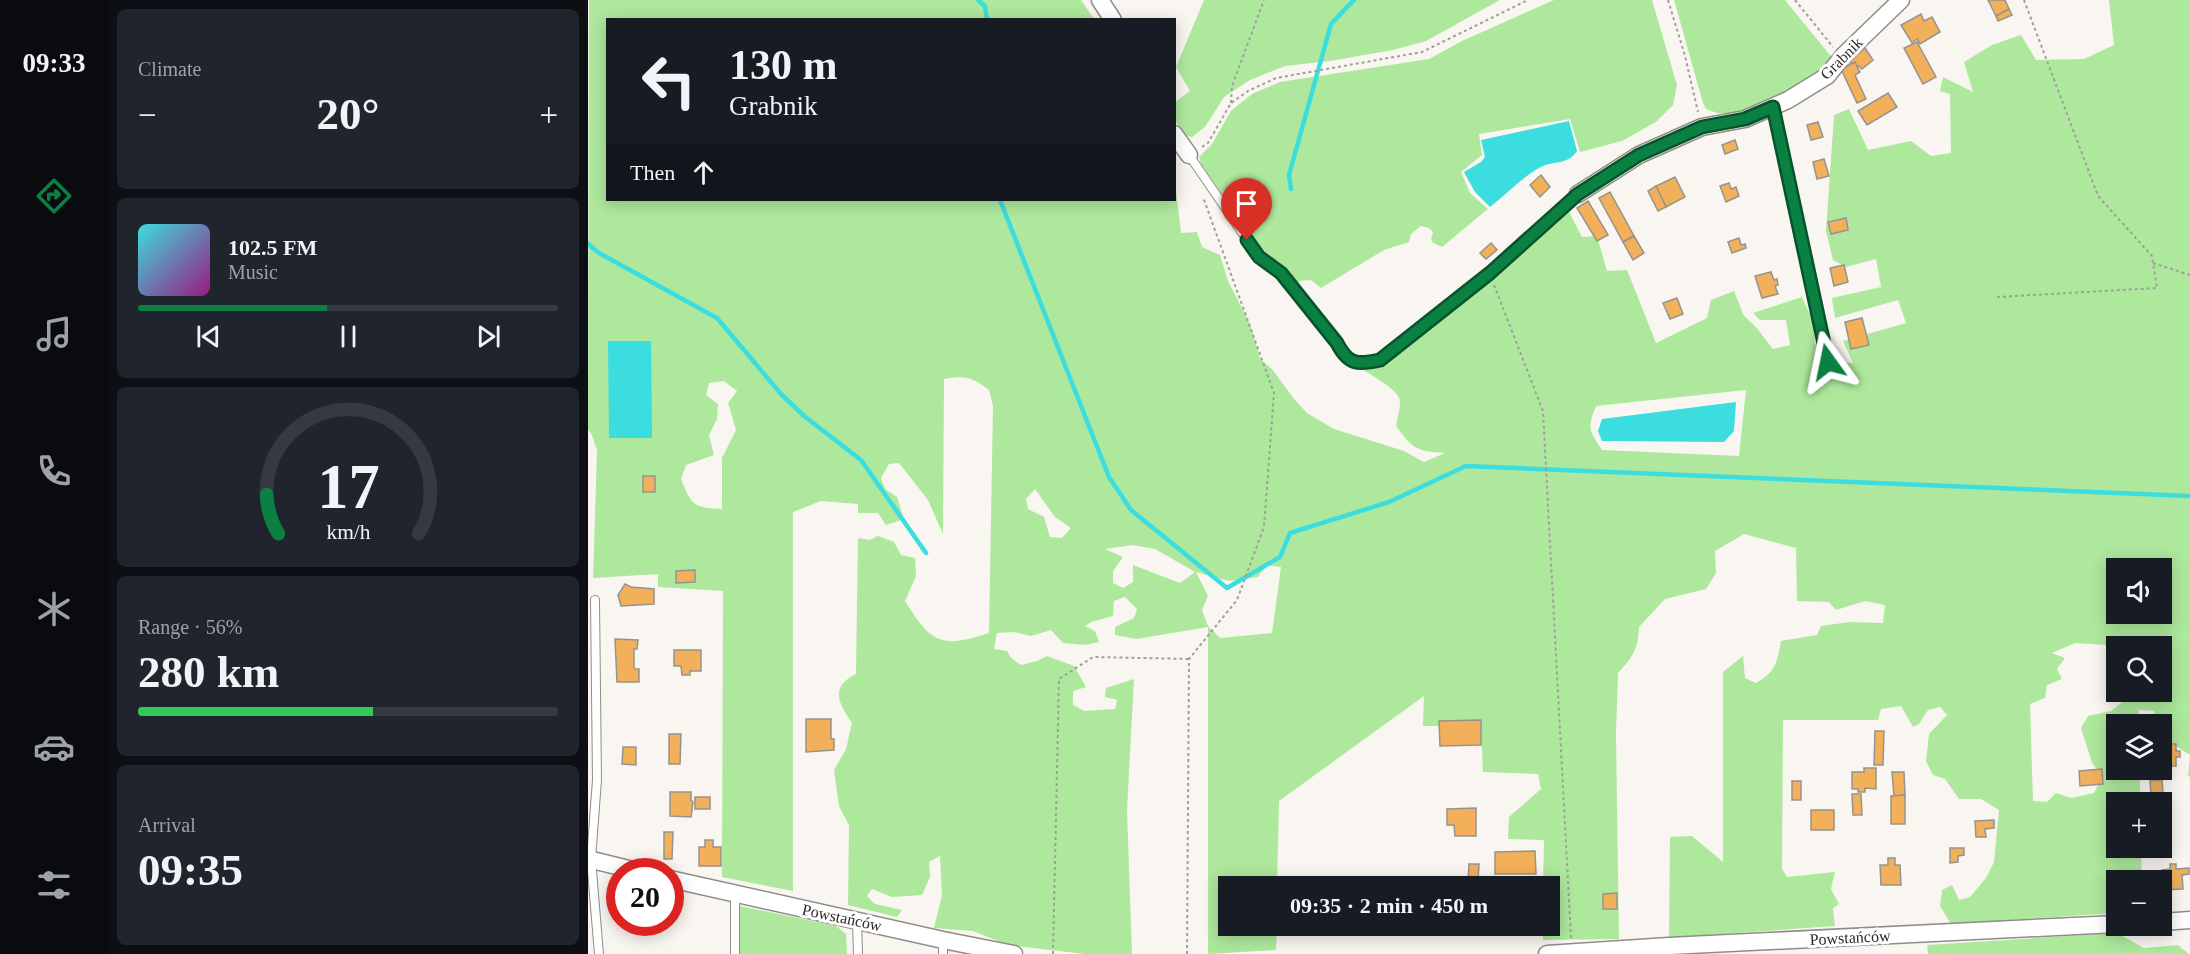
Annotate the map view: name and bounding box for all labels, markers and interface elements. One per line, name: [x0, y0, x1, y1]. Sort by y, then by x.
street label: Grabnik: [1817, 34, 1866, 83]
icon: left: [630, 42, 708, 120]
text: 130 m: [729, 42, 838, 88]
text: 09:33: [23, 48, 86, 78]
text: Climate: [138, 58, 201, 80]
text: 20°: [317, 89, 380, 139]
text: Grabnik: [729, 91, 817, 121]
text: −: [138, 97, 157, 133]
text: +: [539, 97, 558, 133]
icon: ahead: [687, 156, 720, 189]
text: Then: [630, 160, 675, 185]
icon: directions: [33, 175, 75, 217]
pin: [1221, 178, 1272, 240]
icon: arrive: [1230, 187, 1263, 220]
text: 102.5 FM: [228, 235, 317, 260]
text: Music: [228, 261, 278, 283]
icon: music: [33, 313, 75, 355]
icon: previous: [192, 320, 225, 353]
icon: pause: [332, 320, 365, 353]
icon: next: [472, 320, 505, 353]
position arrow: [1796, 330, 1860, 394]
icon: phone: [33, 450, 75, 492]
text: 17: [317, 452, 379, 521]
text: km/h: [326, 520, 370, 544]
map controls: [2106, 558, 2172, 936]
button: sound: [2106, 558, 2172, 624]
icon: climate: [33, 588, 75, 630]
text: Range · 56%: [138, 616, 242, 638]
button: search: [2106, 636, 2172, 702]
text: 280 km: [138, 647, 279, 697]
button: layers: [2106, 714, 2172, 780]
icon: car: [33, 726, 75, 768]
button: +: [2106, 792, 2172, 858]
text: Arrival: [138, 814, 196, 836]
text: 09:35: [138, 845, 243, 895]
speed limit sign: 20: [606, 858, 684, 936]
icon: filters: [33, 864, 75, 906]
button: −: [2106, 870, 2172, 936]
text: 09:35 · 2 min · 450 m: [1290, 893, 1488, 918]
street label: Powstańców: [801, 901, 884, 934]
street label: Powstańców: [1809, 927, 1891, 948]

